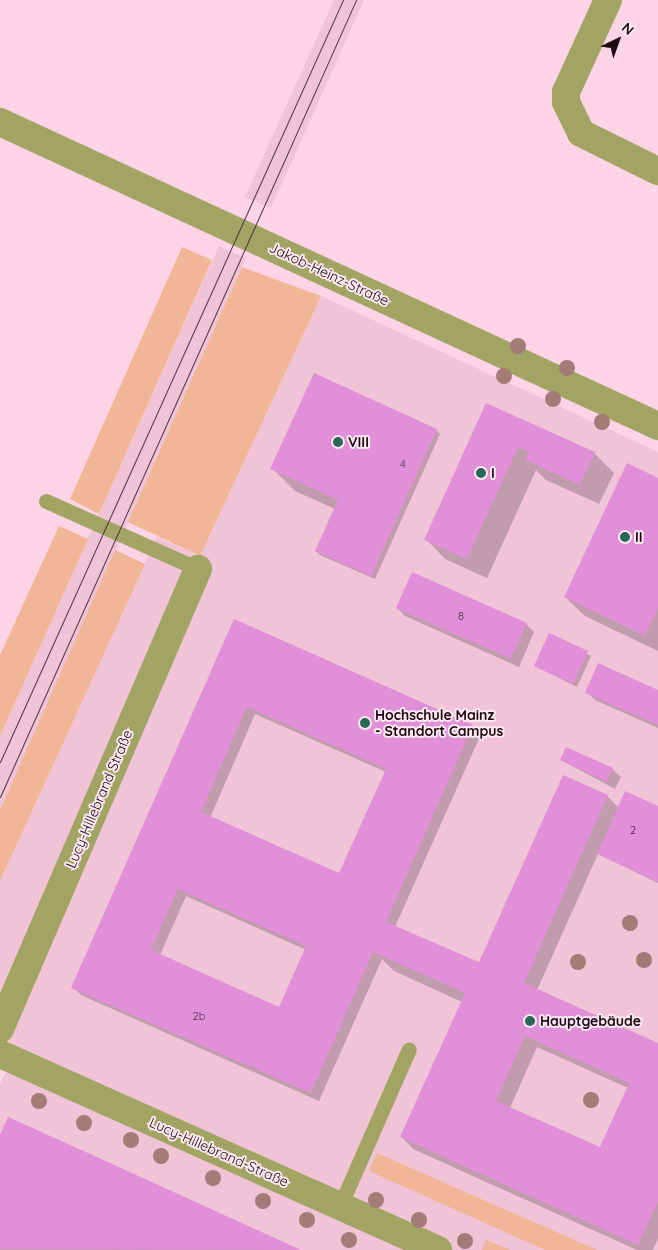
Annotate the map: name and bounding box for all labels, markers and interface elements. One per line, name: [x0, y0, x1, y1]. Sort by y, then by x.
north arrow: [593, 15, 643, 65]
text: N: [618, 19, 638, 39]
street label: Jakob-Heinz-Straße: [267, 239, 391, 309]
place label: VIII: [348, 434, 369, 450]
marker: VIII: [332, 436, 344, 448]
house number: 4: [400, 457, 406, 471]
place label: I: [491, 465, 495, 481]
marker: I: [475, 467, 487, 479]
place label: II: [635, 529, 643, 545]
marker: II: [619, 531, 631, 543]
house number: 8: [458, 609, 464, 623]
place label: Hochschule Mainz - Standort Campus: [375, 707, 503, 740]
marker: Hochschule Mainz - Standort Campus: [359, 717, 371, 729]
street label: Lucy-Hillebrand Straße: [62, 727, 136, 871]
house number: 2: [630, 823, 636, 837]
house number: 2b: [193, 1009, 205, 1023]
place label: Hauptgebäude: [540, 1013, 641, 1029]
marker: Hauptgebäude: [524, 1015, 536, 1027]
street label: Lucy-Hillebrand-Straße: [147, 1114, 291, 1190]

